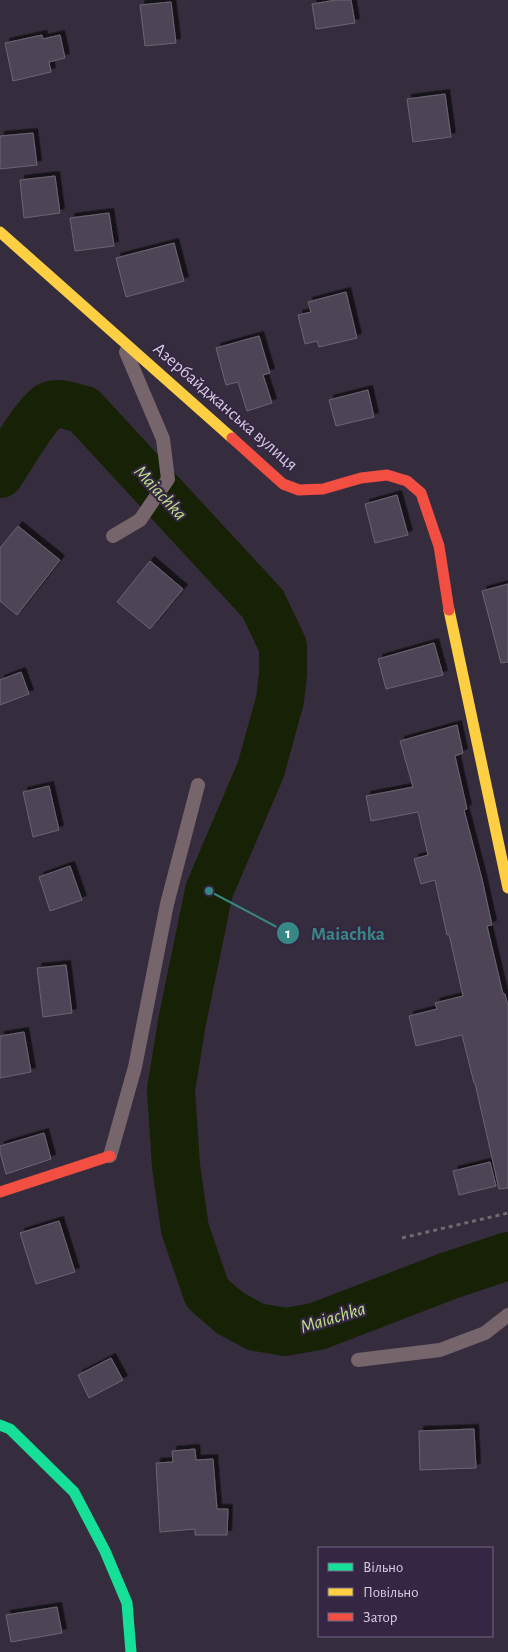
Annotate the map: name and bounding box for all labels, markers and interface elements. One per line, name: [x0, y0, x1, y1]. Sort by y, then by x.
street label: Азербайджанська вулиця: [149, 339, 301, 474]
water label: Maiachka: [130, 462, 190, 524]
callout: Maiachka: [276, 916, 395, 950]
text: Maiachka: [311, 925, 385, 944]
text: 1: [285, 926, 291, 941]
water label: Maiachka: [298, 1299, 368, 1337]
legend: [318, 1547, 493, 1637]
text: Вільно: [363, 1560, 403, 1575]
text: Повільно: [363, 1585, 419, 1600]
text: Затор: [363, 1610, 398, 1625]

